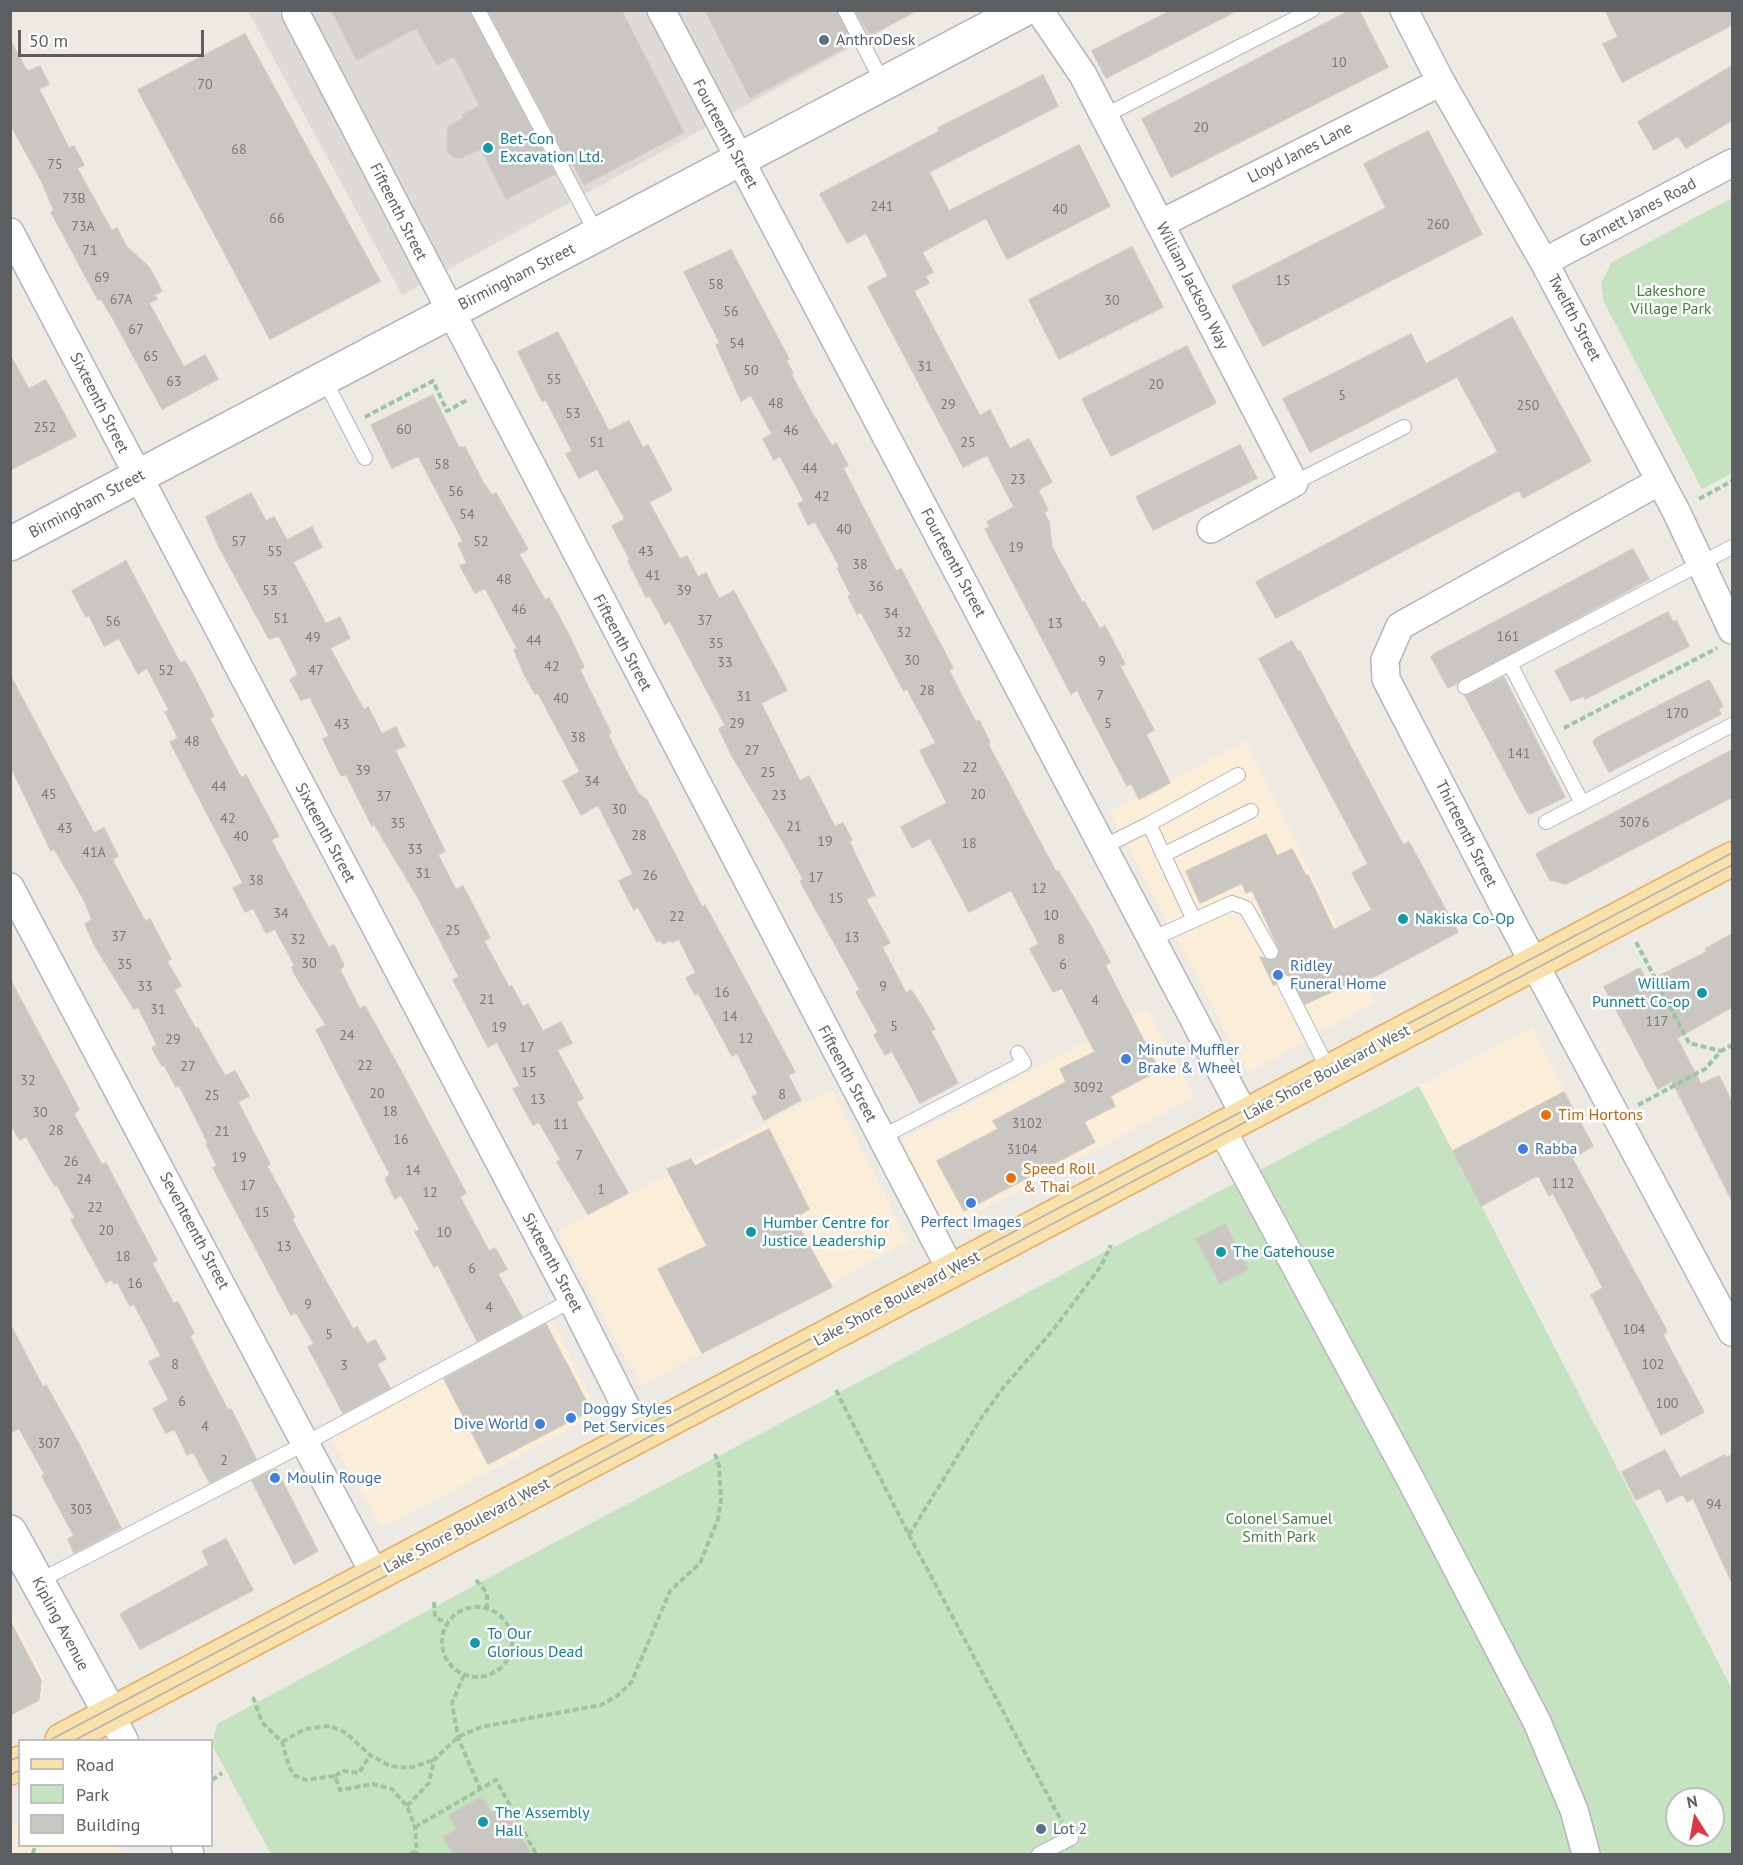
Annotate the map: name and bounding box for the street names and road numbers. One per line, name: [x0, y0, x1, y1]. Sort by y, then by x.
street label: Fourteenth Street: [688, 76, 762, 192]
street label: Lloyd Janes Lane: [1244, 118, 1356, 188]
street label: Fifteenth Street: [365, 160, 431, 264]
street label: Garnett Janes Road: [1576, 174, 1700, 252]
street label: William Jackson Way: [1152, 219, 1232, 353]
street label: Birmingham Street: [455, 239, 579, 315]
street label: Twelfth Street: [1543, 271, 1605, 365]
street label: Sixteenth Street: [65, 349, 133, 457]
street label: Birmingham Street: [26, 465, 148, 543]
street label: Fourteenth Street: [916, 505, 990, 621]
street label: Fifteenth Street: [588, 591, 656, 695]
street label: Thirteenth Street: [1431, 777, 1501, 891]
street label: Sixteenth Street: [291, 780, 359, 886]
street label: Lake Shore Boulevard West: [1241, 1021, 1413, 1125]
street label: Fifteenth Street: [813, 1022, 881, 1126]
street label: Seventeenth Street: [155, 1169, 233, 1293]
street label: Sixteenth Street: [518, 1210, 586, 1316]
street label: Lake Shore Boulevard West: [811, 1247, 983, 1351]
street label: Lake Shore Boulevard West: [381, 1474, 553, 1578]
street label: Kipling Avenue: [27, 1574, 93, 1674]

